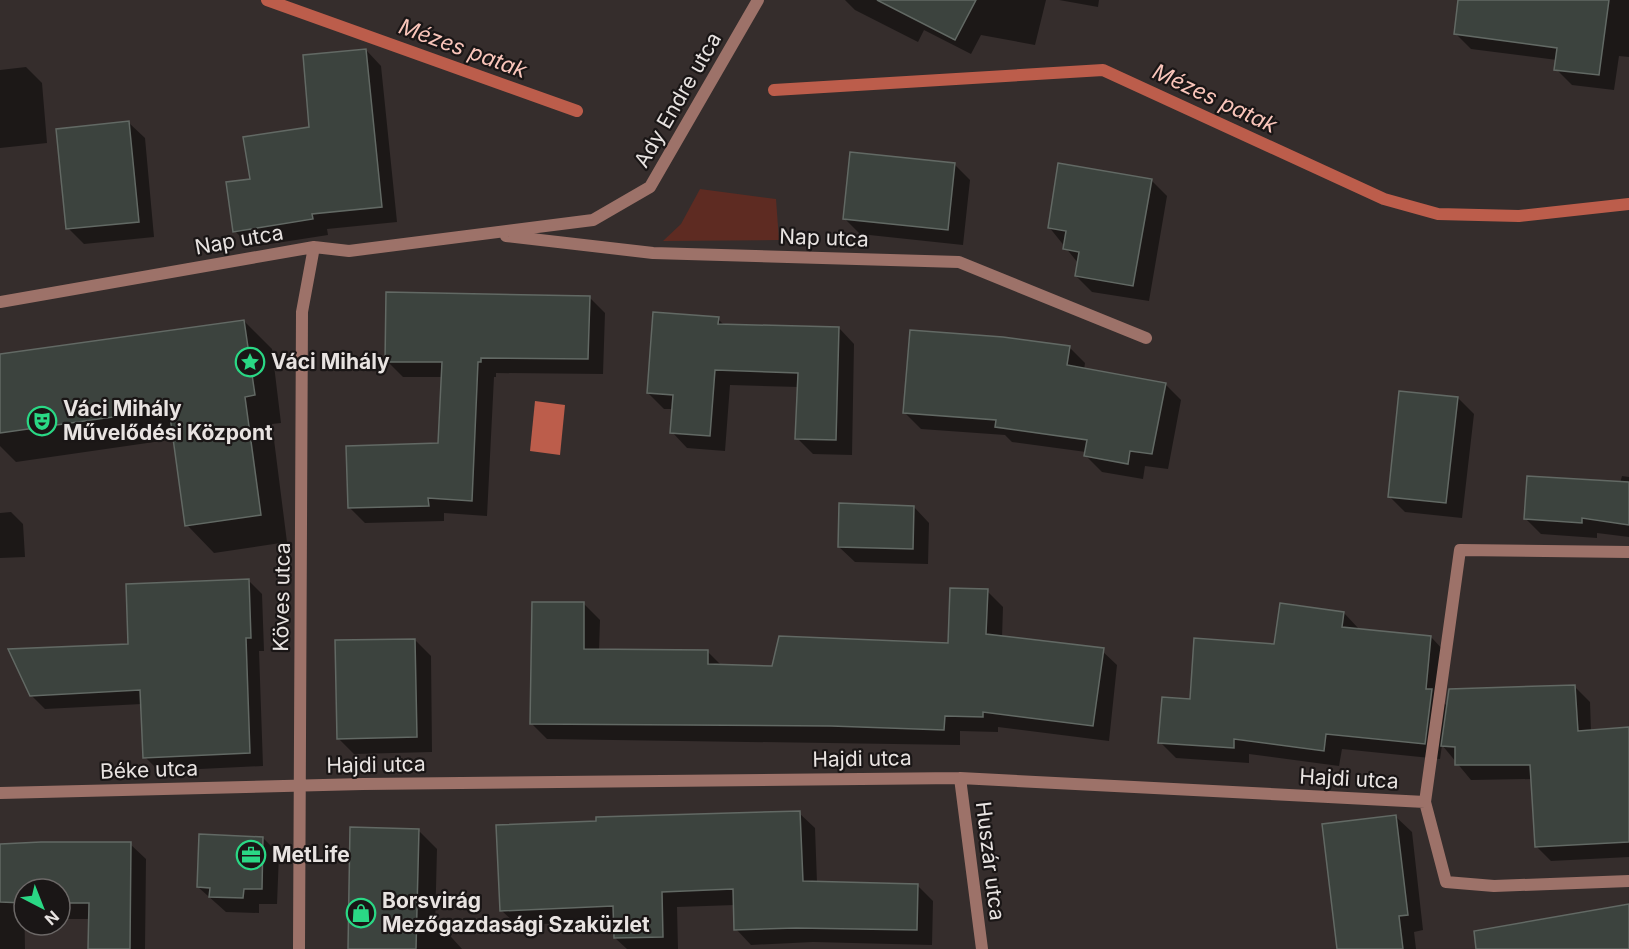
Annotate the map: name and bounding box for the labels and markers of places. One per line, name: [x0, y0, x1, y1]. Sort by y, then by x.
place icon: Váci Mihály: [234, 346, 266, 378]
place label: Váci Mihály: [271, 349, 390, 374]
place label: Váci Mihály Művelődési Központ: [63, 396, 273, 445]
theatre icon: Váci Mihály Művelődési Központ: [26, 405, 58, 437]
office icon: MetLife: [235, 839, 267, 871]
place label: MetLife: [272, 842, 350, 867]
place label: Borsvirág Mezőgazdasági Szaküzlet: [382, 888, 650, 937]
shop icon: Borsvirág Mezőgazdasági Szaküzlet: [345, 897, 377, 929]

